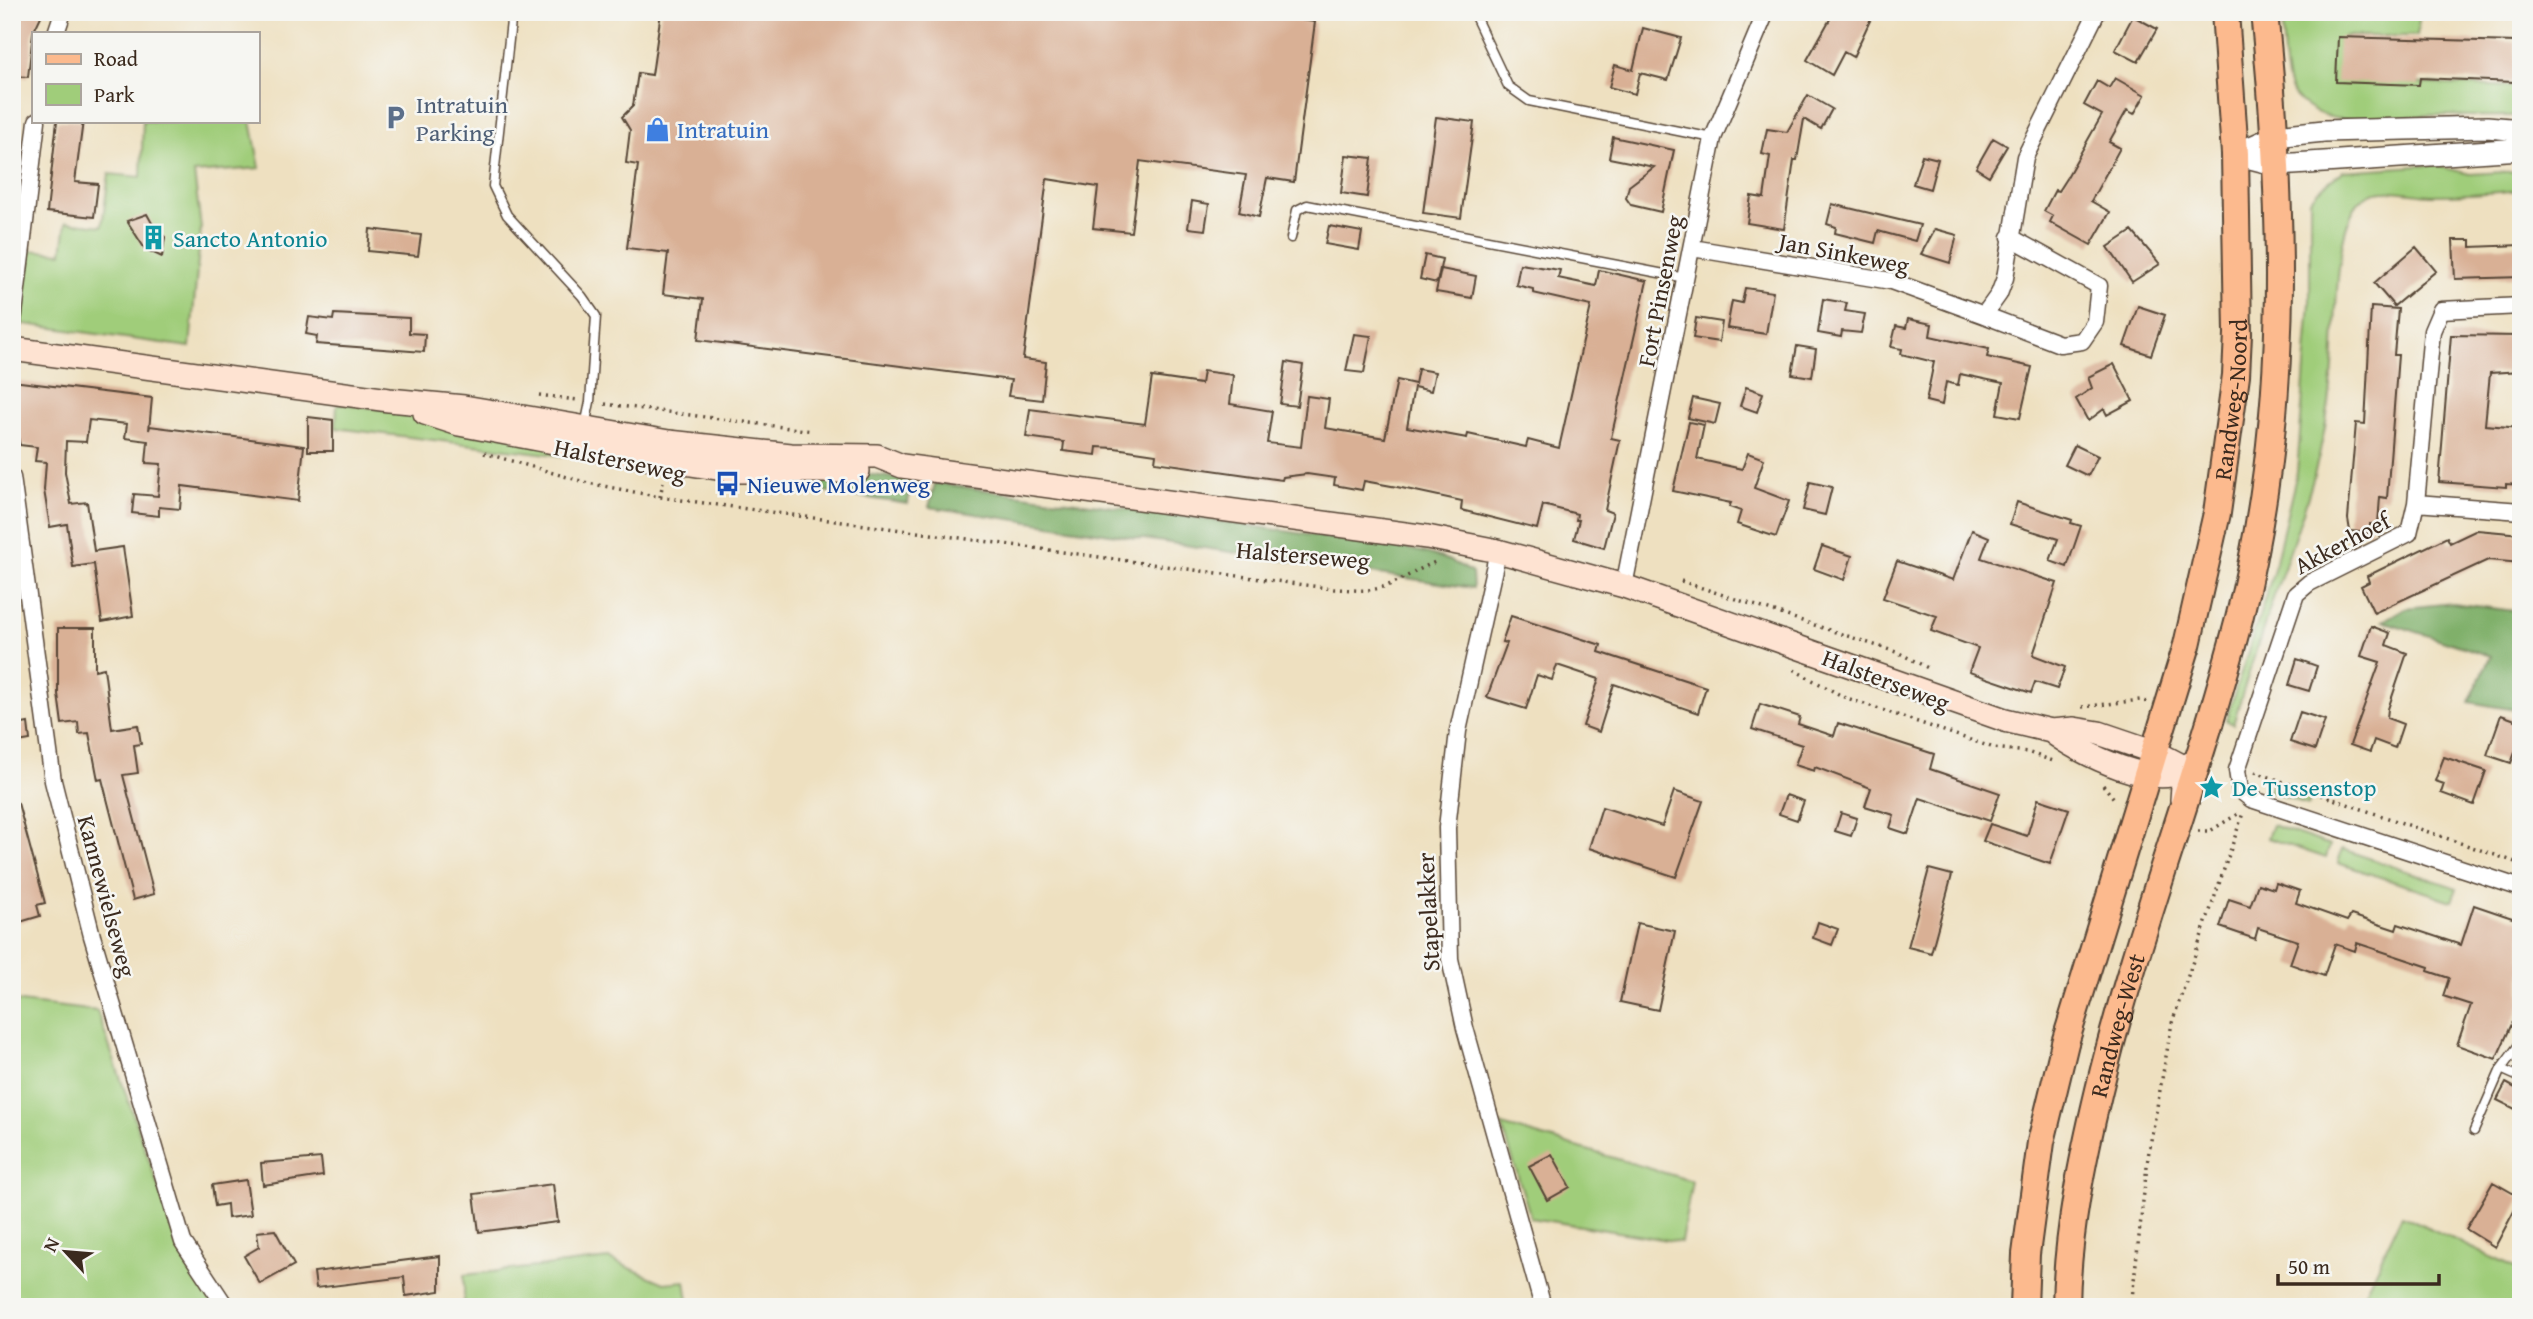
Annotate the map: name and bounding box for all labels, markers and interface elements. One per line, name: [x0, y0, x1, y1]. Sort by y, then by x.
legend: [32, 32, 259, 122]
text: Road: [94, 43, 139, 74]
text: Park: [94, 79, 135, 110]
place label: Intratuin Parking: [416, 87, 509, 150]
parking icon: Intratuin Parking: [382, 104, 410, 132]
place label: Intratuin: [677, 112, 770, 147]
shop icon: Intratuin: [643, 115, 671, 143]
street label: Fort Pinsenweg: [1628, 212, 1692, 370]
place label: Sancto Antonio: [173, 221, 327, 256]
street label: Jan Sinkeweg: [1773, 223, 1912, 283]
building icon: Sancto Antonio: [139, 224, 167, 252]
street label: Randweg-Noord: [2204, 318, 2256, 482]
street label: Halsterseweg: [551, 429, 689, 491]
place label: Nieuwe Molenweg: [747, 467, 930, 502]
bus stop icon: Nieuwe Molenweg: [713, 470, 741, 498]
street label: Akkerhoef: [2288, 502, 2398, 583]
street label: Halsterseweg: [1235, 532, 1371, 578]
street label: Halsterseweg: [1817, 640, 1955, 720]
place label: De Tussenstop: [2232, 770, 2377, 805]
place icon: De Tussenstop: [2198, 773, 2226, 801]
street label: Kannewielseweg: [69, 811, 145, 981]
street label: Stapelakker: [1407, 852, 1449, 972]
street label: Randweg-West: [2080, 948, 2153, 1101]
north arrow: [32, 1218, 102, 1288]
text: N: [35, 1232, 66, 1256]
scale bar: [2278, 1242, 2438, 1286]
text: 50 m: [2288, 1251, 2330, 1282]

